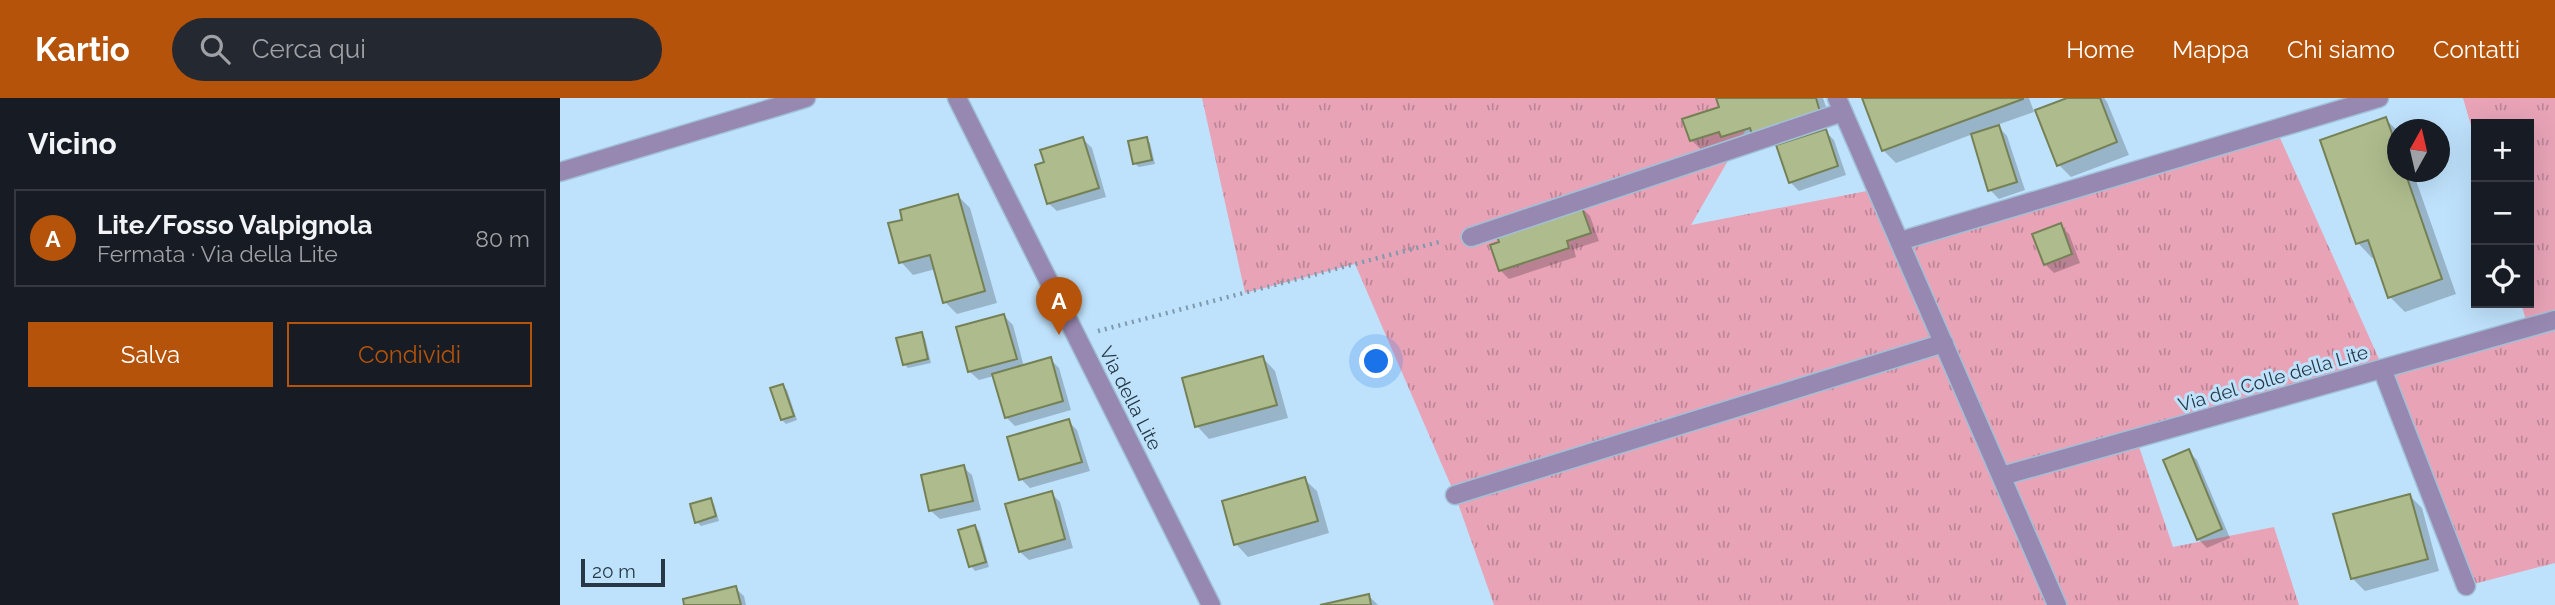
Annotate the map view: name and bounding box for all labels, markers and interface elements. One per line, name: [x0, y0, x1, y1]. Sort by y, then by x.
search box: [172, 18, 662, 81]
text: Kartio: [35, 30, 130, 69]
icon: search: [196, 30, 234, 68]
text: Cerca qui: [252, 34, 366, 64]
text: Home: [2066, 35, 2134, 64]
text: Mappa: [2172, 35, 2249, 64]
text: Chi siamo: [2287, 35, 2395, 64]
text: Contatti: [2433, 35, 2520, 64]
north arrow: [2387, 119, 2450, 182]
map controls: [2471, 119, 2534, 308]
button: +: [2471, 119, 2534, 182]
text: Vicino: [28, 126, 117, 161]
button: −: [2471, 182, 2534, 245]
text: Lite/Fosso Valpignola: [97, 210, 373, 240]
text: A: [45, 225, 61, 252]
text: 80 m: [475, 225, 530, 252]
text: Fermata · Via della Lite: [97, 240, 338, 267]
button: locate: [2471, 245, 2534, 308]
pin: A: [1036, 277, 1082, 335]
button: Salva: [28, 322, 273, 387]
button: Condividi: [287, 322, 532, 387]
street label: Via del Colle della Lite: [2176, 340, 2370, 416]
street label: Via della Lite: [1095, 343, 1167, 453]
your location: [1359, 344, 1393, 378]
scale bar: [581, 556, 665, 588]
text: 20 m: [592, 560, 636, 582]

